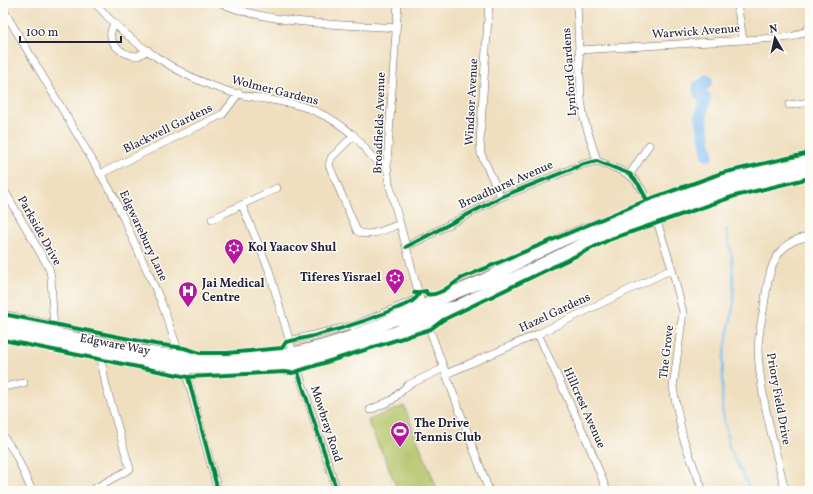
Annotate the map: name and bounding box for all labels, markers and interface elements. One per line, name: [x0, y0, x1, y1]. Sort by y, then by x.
scale bar: [20, 18, 121, 44]
north arrow: [755, 18, 795, 58]
street label: Warwick Avenue: [651, 21, 741, 43]
text: N: [769, 22, 779, 38]
text: 100 m: [26, 25, 59, 41]
street label: Lynford Gardens: [559, 27, 581, 117]
street label: Windsor Avenue: [462, 58, 482, 146]
street label: Broadfields Avenue: [370, 71, 390, 174]
street label: Wolmer Gardens: [230, 72, 320, 110]
street label: Blackwell Gardens: [121, 100, 215, 158]
street label: Broadhurst Avenue: [456, 157, 556, 213]
street label: Edgwarebury Lane: [115, 188, 171, 284]
street label: Parkside Drive: [13, 193, 65, 269]
synagogue icon: Kol Yaacov Shul: [223, 237, 245, 265]
place label: Kol Yaacov Shul: [248, 240, 336, 256]
synagogue icon: Tiferes Yisrael: [384, 267, 406, 295]
place label: Tiferes Yisrael: [300, 270, 381, 286]
place label: Jai Medical Centre: [201, 276, 265, 306]
hospital icon: Jai Medical Centre: [177, 280, 199, 308]
street label: Hazel Gardens: [517, 289, 593, 337]
street label: The Grove: [656, 324, 678, 380]
street label: Edgware Way: [78, 330, 152, 360]
street label: Priory Field Drive: [762, 352, 794, 447]
street label: Hillcrest Avenue: [559, 365, 609, 451]
street label: Mowbray Road: [306, 384, 346, 464]
place label: The Drive Tennis Club: [414, 416, 481, 446]
sports icon: The Drive Tennis Club: [389, 420, 411, 448]

